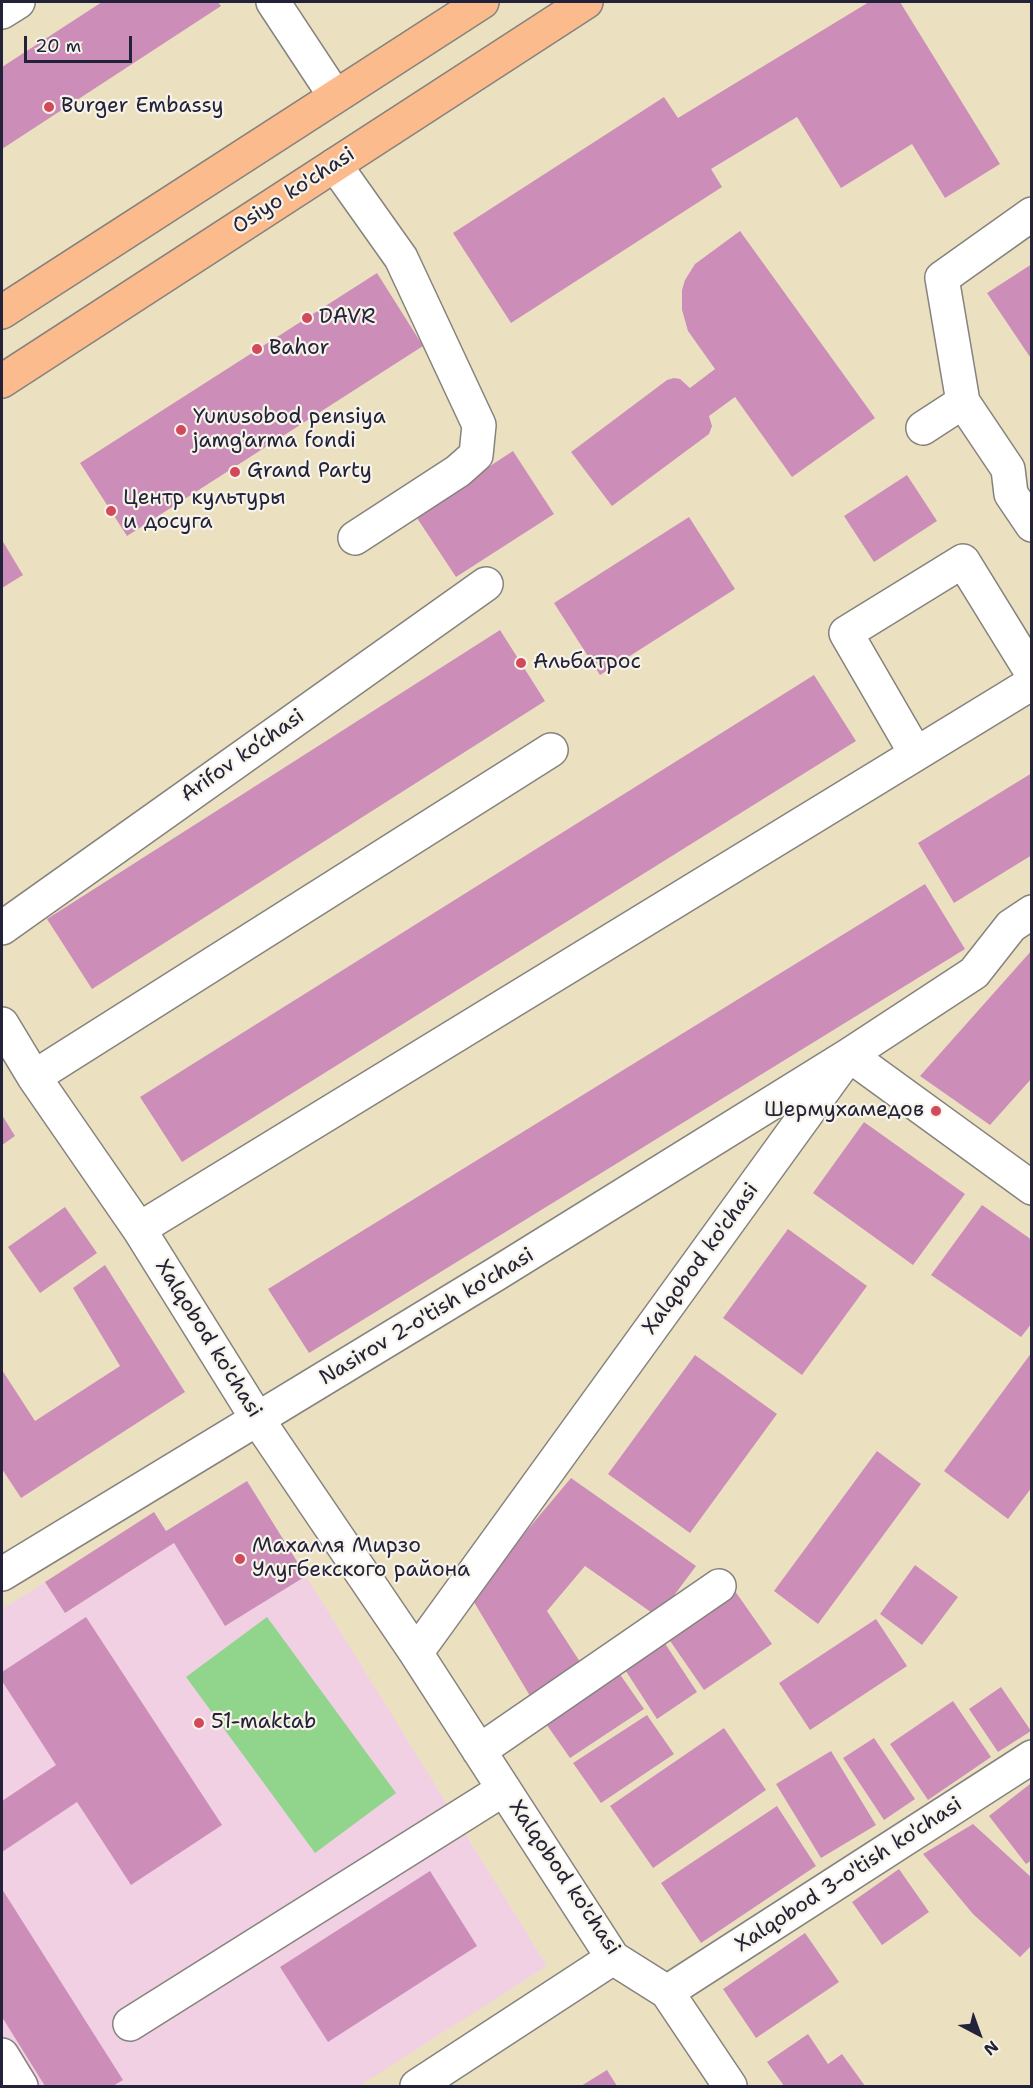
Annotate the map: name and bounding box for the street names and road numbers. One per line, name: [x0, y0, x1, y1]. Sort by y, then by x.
street label: Osiyo ko'chasi: [228, 142, 360, 240]
street label: Arifov ko‘chasi: [176, 704, 310, 808]
street label: Xalqobod ko'chasi: [638, 1178, 764, 1340]
street label: Nasirov 2-o'tish ko'chasi: [315, 1243, 539, 1391]
street label: Xalqobod ko'chasi: [149, 1255, 267, 1423]
street label: Xalqobod 3-o'tish ko'chasi: [731, 1792, 967, 1958]
street label: Xalqobod ko'chasi: [503, 1796, 625, 1960]

